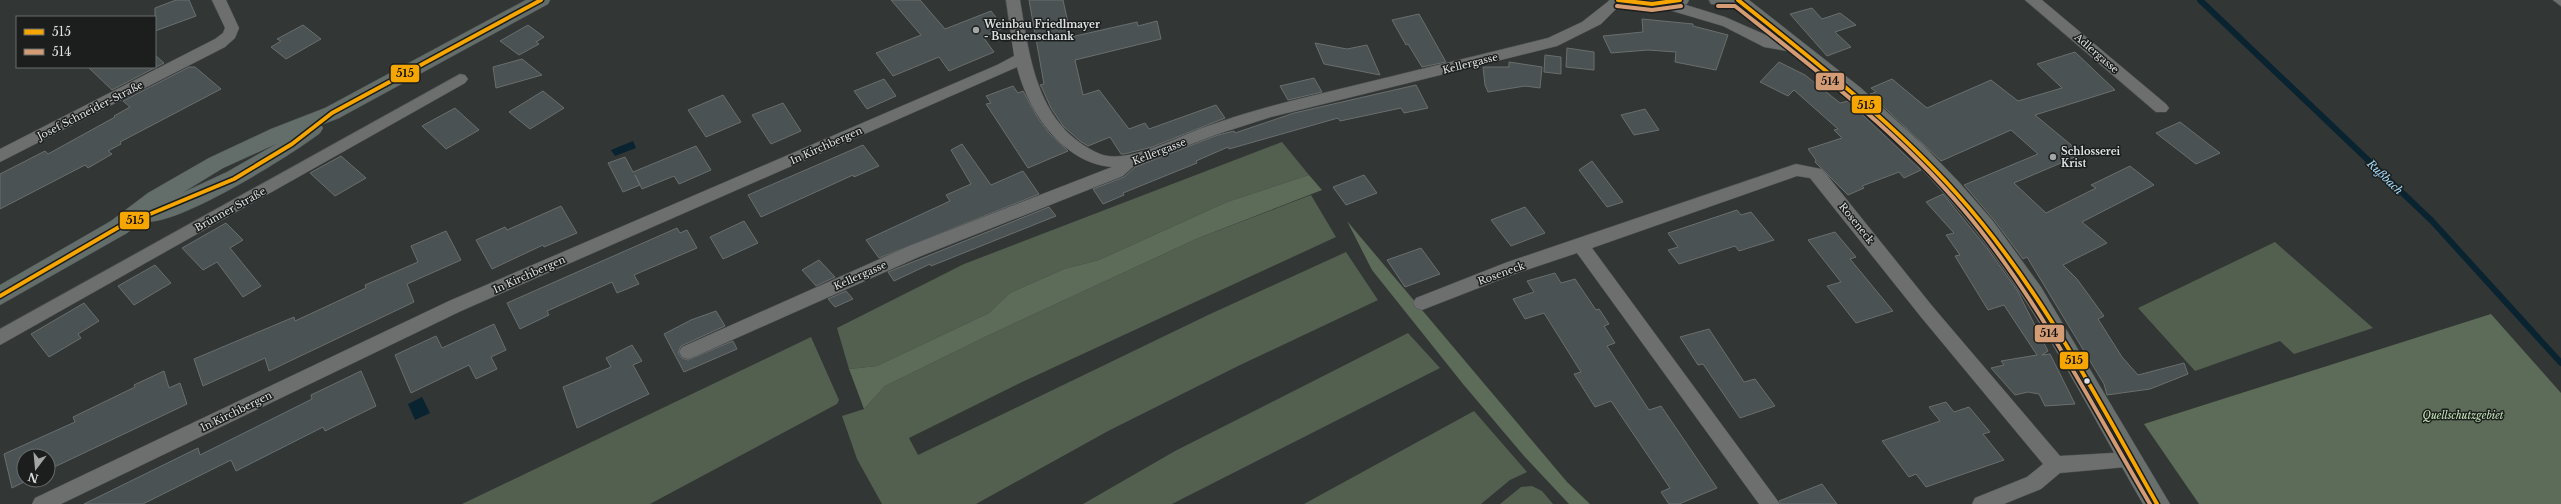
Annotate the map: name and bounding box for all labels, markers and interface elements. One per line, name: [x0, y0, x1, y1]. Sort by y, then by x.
legend: [16, 16, 156, 68]
place label: Weinbau Friedlmayer - Buschenschank: [983, 18, 1100, 43]
text: 515: [52, 24, 71, 39]
marker: Weinbau Friedlmayer - Buschenschank: [971, 25, 981, 35]
street label: Adlergasse: [2071, 30, 2122, 76]
text: 514: [52, 44, 71, 59]
street label: Kellergasse: [1441, 50, 1499, 77]
line badge: 515: [390, 64, 420, 83]
text: 515: [396, 66, 414, 80]
line badge: 514: [1815, 72, 1845, 91]
text: 514: [1821, 74, 1839, 88]
street label: Josef Schneider-Straße: [33, 78, 145, 144]
line badge: 515: [1851, 95, 1882, 114]
text: 515: [1857, 98, 1875, 112]
street label: In Kirchbergen: [788, 124, 864, 167]
street label: Kellergasse: [1130, 135, 1188, 168]
place label: Schlosserei Krist: [2061, 145, 2121, 170]
marker: Schlosserei Krist: [2048, 152, 2058, 162]
water label: Rußbach: [2363, 156, 2406, 198]
street label: Brünner Straße: [193, 184, 268, 234]
street label: Roseneck: [1836, 200, 1878, 247]
line badge: 515: [119, 211, 150, 230]
text: 515: [126, 213, 144, 227]
street label: In Kirchbergen: [491, 253, 567, 296]
street label: Kellergasse: [832, 258, 889, 293]
street label: Roseneck: [1476, 259, 1527, 288]
line badge: 514: [2034, 324, 2065, 343]
text: 514: [2040, 326, 2058, 340]
line badge: 515: [2059, 351, 2089, 370]
text: 515: [2065, 353, 2083, 367]
unlabelled marker: [2082, 376, 2092, 386]
street label: In Kirchbergen: [198, 389, 274, 434]
park label: Quellschutzgebiet: [2423, 409, 2504, 422]
north arrow: [16, 448, 56, 488]
text: N: [26, 469, 40, 486]

